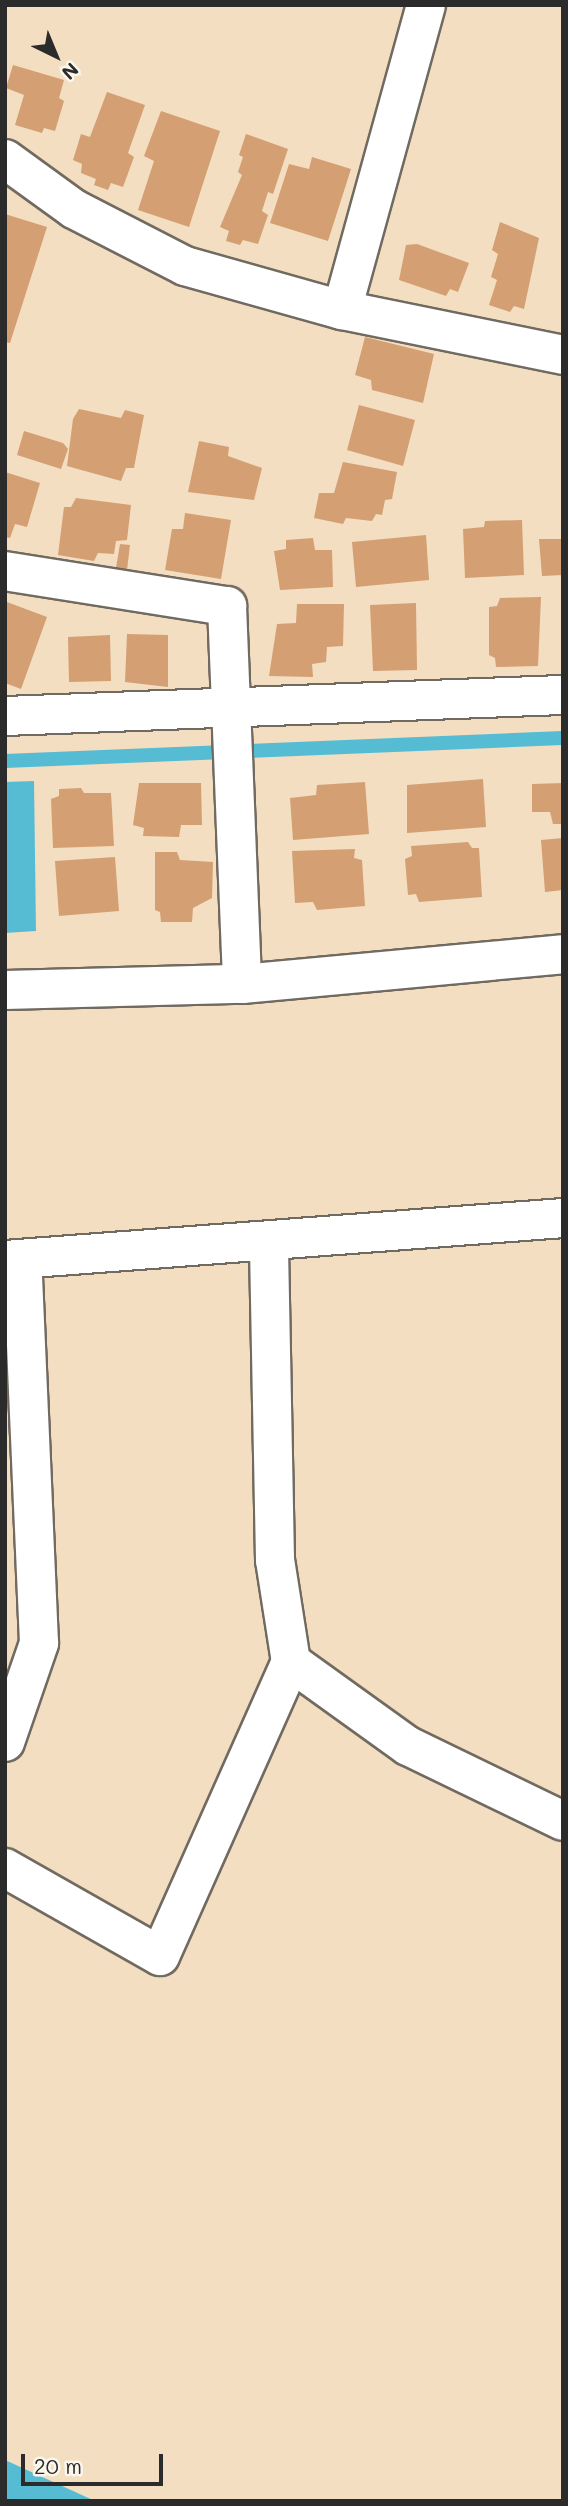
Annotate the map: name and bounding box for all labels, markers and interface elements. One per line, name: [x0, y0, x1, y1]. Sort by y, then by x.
north arrow: [21, 21, 91, 91]
text: N: [57, 58, 84, 86]
scale bar: [24, 2440, 166, 2484]
text: 20 m: [34, 2452, 82, 2479]

